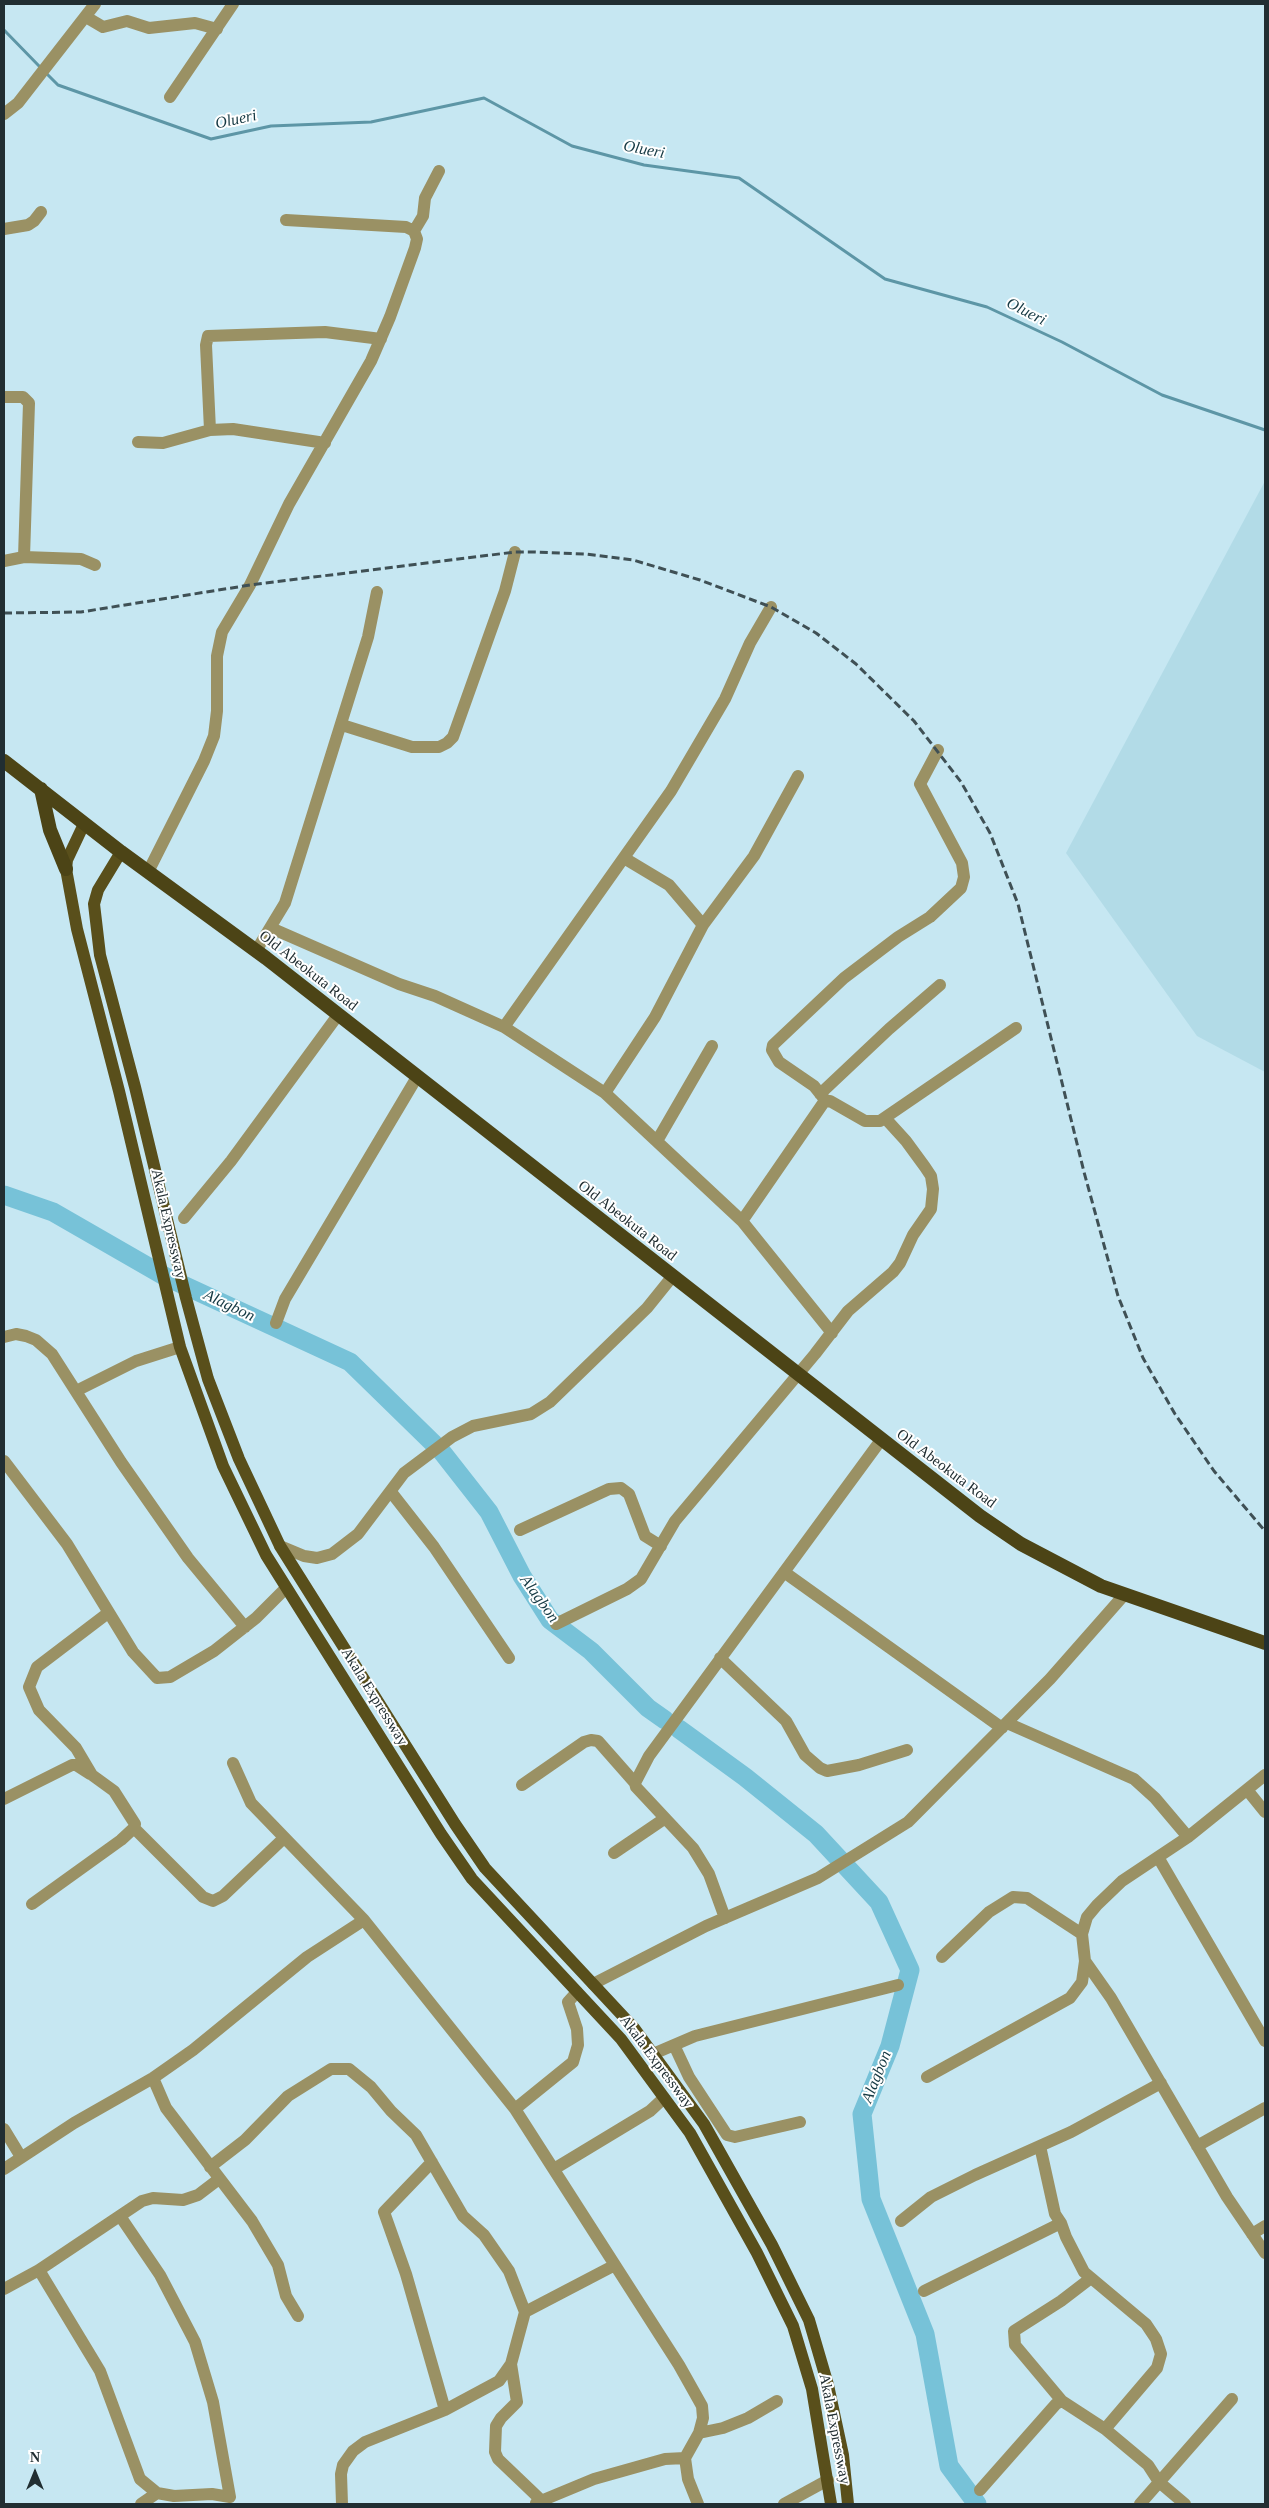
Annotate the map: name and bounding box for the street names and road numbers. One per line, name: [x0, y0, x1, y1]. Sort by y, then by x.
street label: Old Abeokuta Road: [255, 927, 361, 1015]
street label: Akala Expressway: [147, 1167, 189, 1281]
street label: Old Abeokuta Road: [574, 1177, 680, 1265]
street label: Old Abeokuta Road: [893, 1426, 999, 1512]
street label: Akala Expressway: [337, 1645, 411, 1749]
street label: Akala Expressway: [615, 2012, 697, 2112]
street label: Akala Expressway: [814, 2372, 854, 2486]

